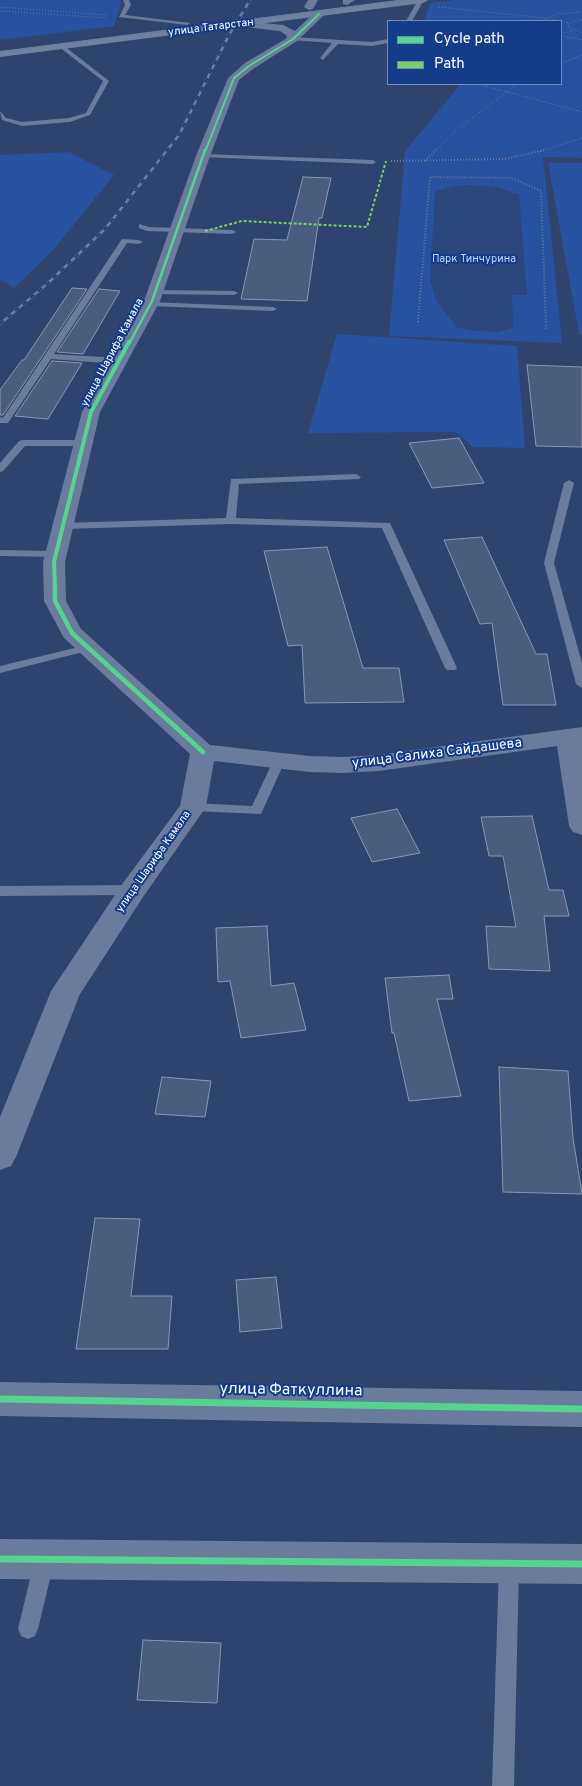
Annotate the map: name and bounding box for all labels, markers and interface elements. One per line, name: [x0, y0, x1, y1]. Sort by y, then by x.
street label: улица Татарстан: [167, 16, 255, 40]
legend: [387, 20, 562, 85]
text: Cycle path: [434, 30, 505, 49]
text: Path: [434, 55, 465, 74]
park label: Парк Тинчурина: [432, 253, 516, 267]
street label: улица Шарифа Камала: [79, 297, 147, 409]
street label: улица Салиха Сайдашева: [351, 735, 523, 773]
street label: улица Шарифа Камала: [114, 809, 194, 915]
street label: улица Фаткуллина: [219, 1380, 363, 1402]

